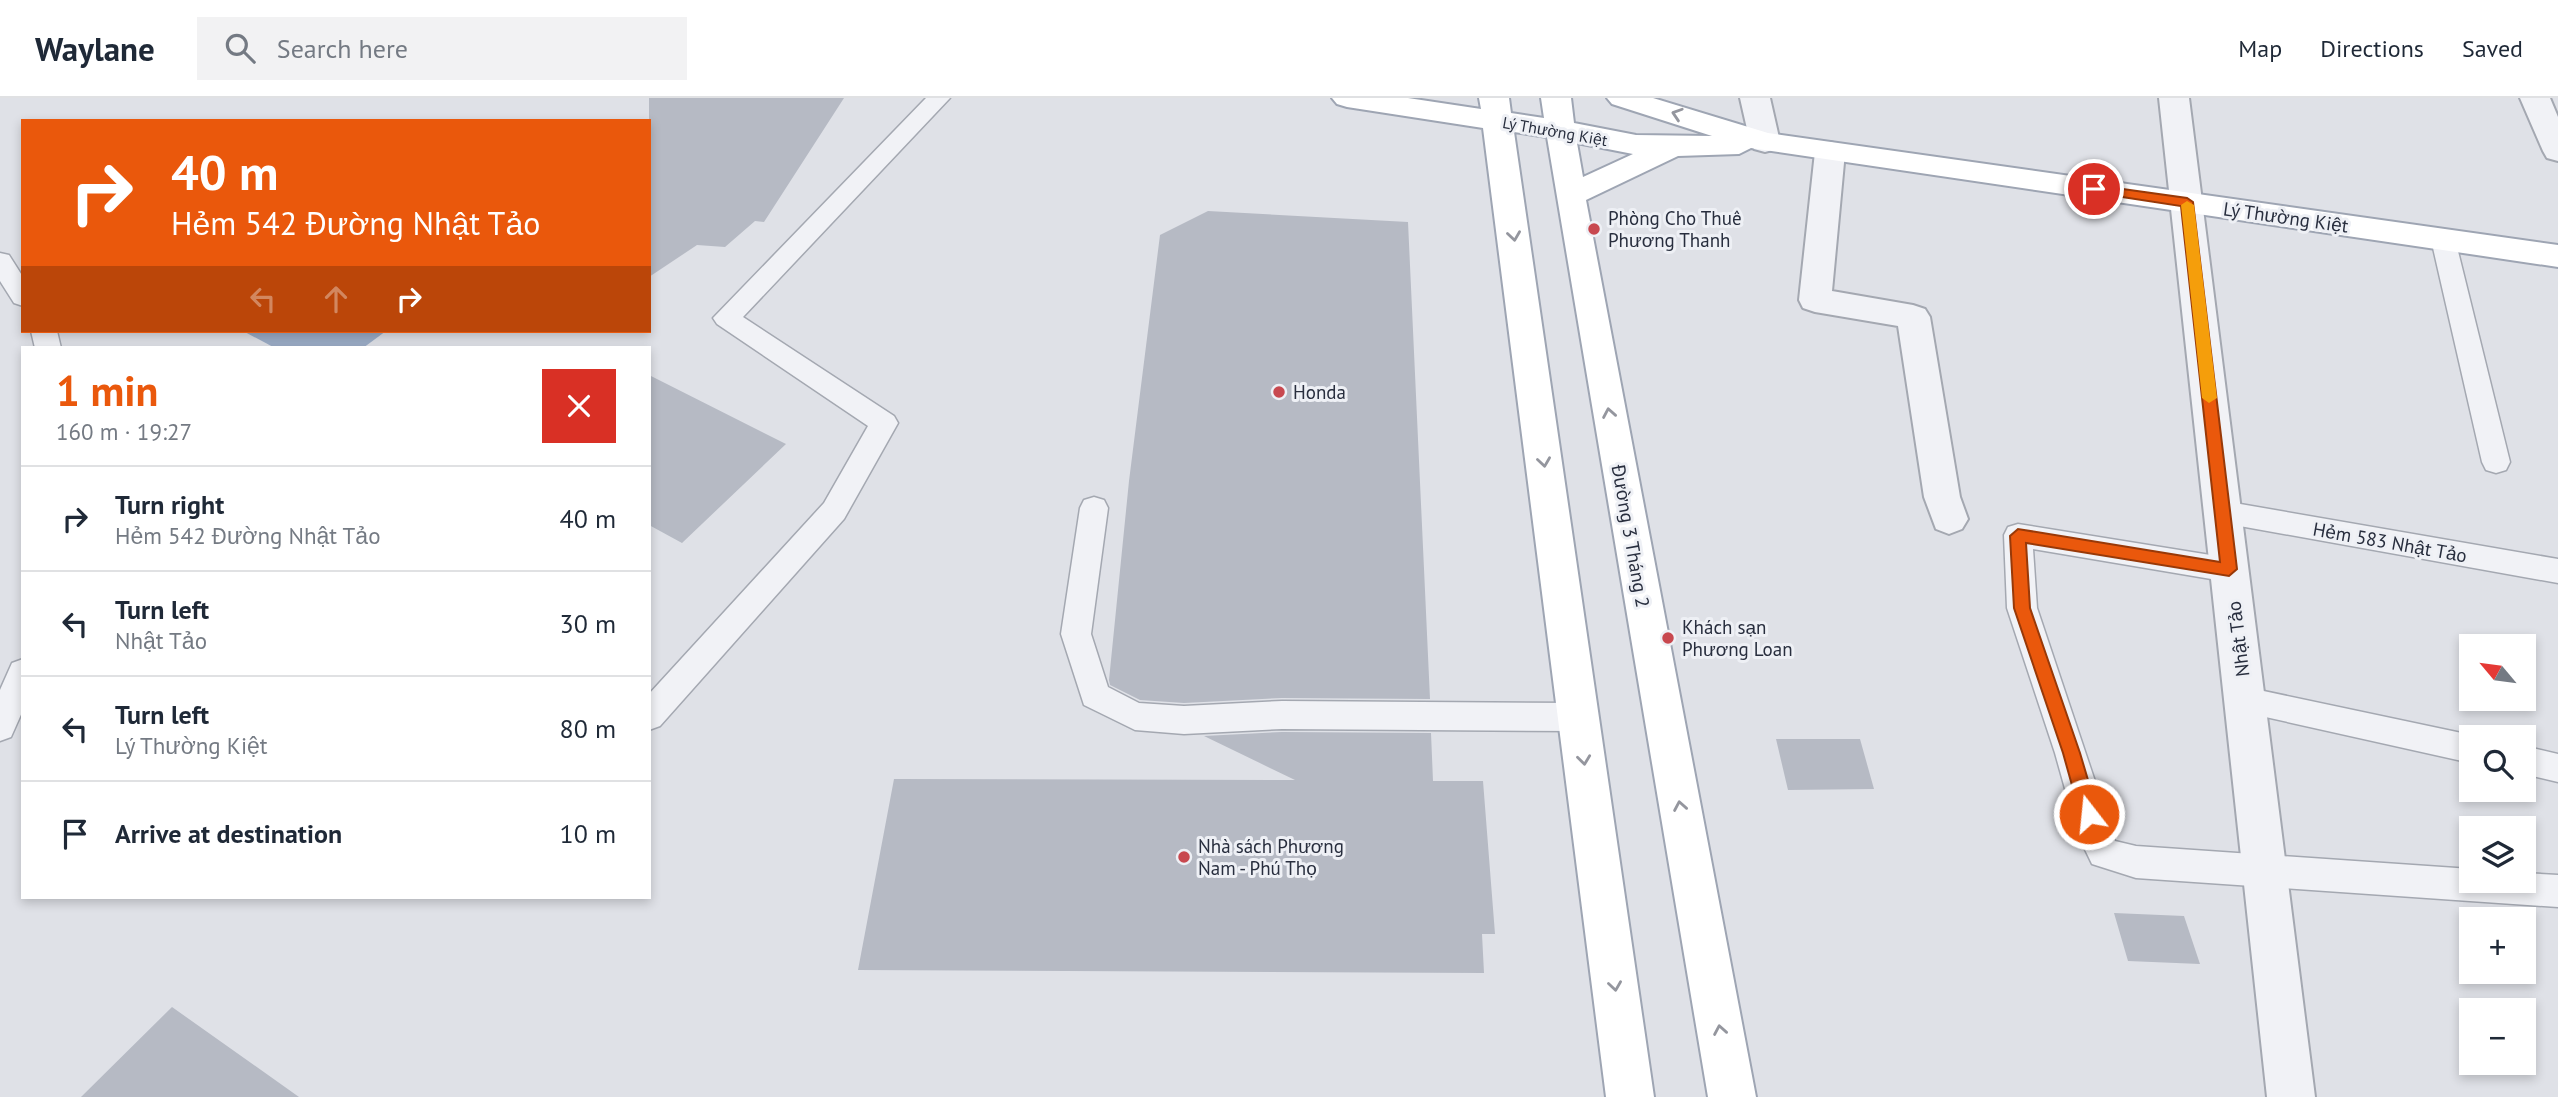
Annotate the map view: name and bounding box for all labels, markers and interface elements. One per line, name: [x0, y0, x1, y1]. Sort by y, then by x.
search box: [197, 17, 687, 80]
text: Waylane: [35, 27, 155, 70]
icon: search: [221, 29, 259, 67]
text: Search here: [277, 32, 408, 65]
text: Map: [2238, 33, 2282, 64]
text: Directions: [2320, 33, 2424, 64]
text: Saved: [2462, 33, 2523, 64]
one-way arrow: [1671, 108, 1683, 123]
street label: Lý Thường Kiệt: [1501, 112, 1610, 150]
text: 40 m: [171, 140, 278, 204]
icon: right: [56, 147, 147, 238]
pin: [2064, 159, 2124, 219]
icon: arrive: [2075, 170, 2113, 208]
street label: Lý Thường Kiệt: [2222, 196, 2351, 238]
text: Hẻm 542 Đường Nhật Tảo: [171, 202, 540, 244]
place label: Phòng Cho Thuê Phương Thanh: [1608, 206, 1742, 252]
marker: Phòng Cho Thuê Phương Thanh: [1586, 221, 1602, 237]
one-way arrow: [1506, 231, 1521, 242]
icon: left: [244, 280, 282, 318]
icon: ahead: [317, 280, 355, 318]
icon: right: [390, 280, 428, 318]
text: 1 min: [56, 363, 158, 418]
button: close: [542, 369, 616, 443]
place label: Honda: [1293, 380, 1346, 404]
marker: Honda: [1271, 384, 1287, 400]
one-way arrow: [1602, 407, 1617, 419]
text: 160 m · 19:27: [56, 417, 192, 446]
one-way arrow: [1537, 456, 1552, 468]
street label: Đường 3 Tháng 2: [1606, 462, 1655, 609]
text: Turn right: [115, 488, 224, 521]
icon: right: [56, 500, 94, 538]
text: 40 m: [560, 502, 616, 535]
street label: Hẻm 583 Nhật Tảo: [2311, 517, 2469, 567]
text: Hẻm 542 Đường Nhật Tảo: [115, 521, 380, 550]
text: Turn left: [115, 593, 209, 626]
street label: Nhật Tảo: [2221, 600, 2255, 678]
icon: left: [56, 605, 94, 643]
text: 30 m: [560, 607, 616, 640]
place label: Khách sạn Phương Loan: [1682, 615, 1793, 661]
text: Nhật Tảo: [115, 626, 207, 655]
marker: Khách sạn Phương Loan: [1660, 630, 1676, 646]
north arrow: [2459, 634, 2536, 710]
map controls: [2459, 634, 2536, 1075]
text: Turn left: [115, 698, 209, 731]
icon: left: [56, 710, 94, 748]
text: 80 m: [560, 712, 616, 745]
button: search: [2459, 725, 2536, 802]
text: Lý Thường Kiệt: [115, 731, 268, 760]
one-way arrow: [1576, 754, 1591, 766]
position arrow: [2052, 777, 2126, 851]
one-way arrow: [1673, 800, 1688, 812]
icon: arrive: [56, 815, 94, 853]
button: layers: [2459, 816, 2536, 893]
text: Arrive at destination: [115, 817, 342, 850]
text: 10 m: [560, 817, 616, 850]
place label: Nhà sách Phương Nam - Phú Thọ: [1198, 834, 1344, 880]
marker: Nhà sách Phương Nam - Phú Thọ: [1176, 849, 1192, 865]
button: +: [2459, 907, 2536, 984]
one-way arrow: [1607, 980, 1622, 991]
button: −: [2459, 998, 2536, 1075]
one-way arrow: [1713, 1024, 1728, 1036]

